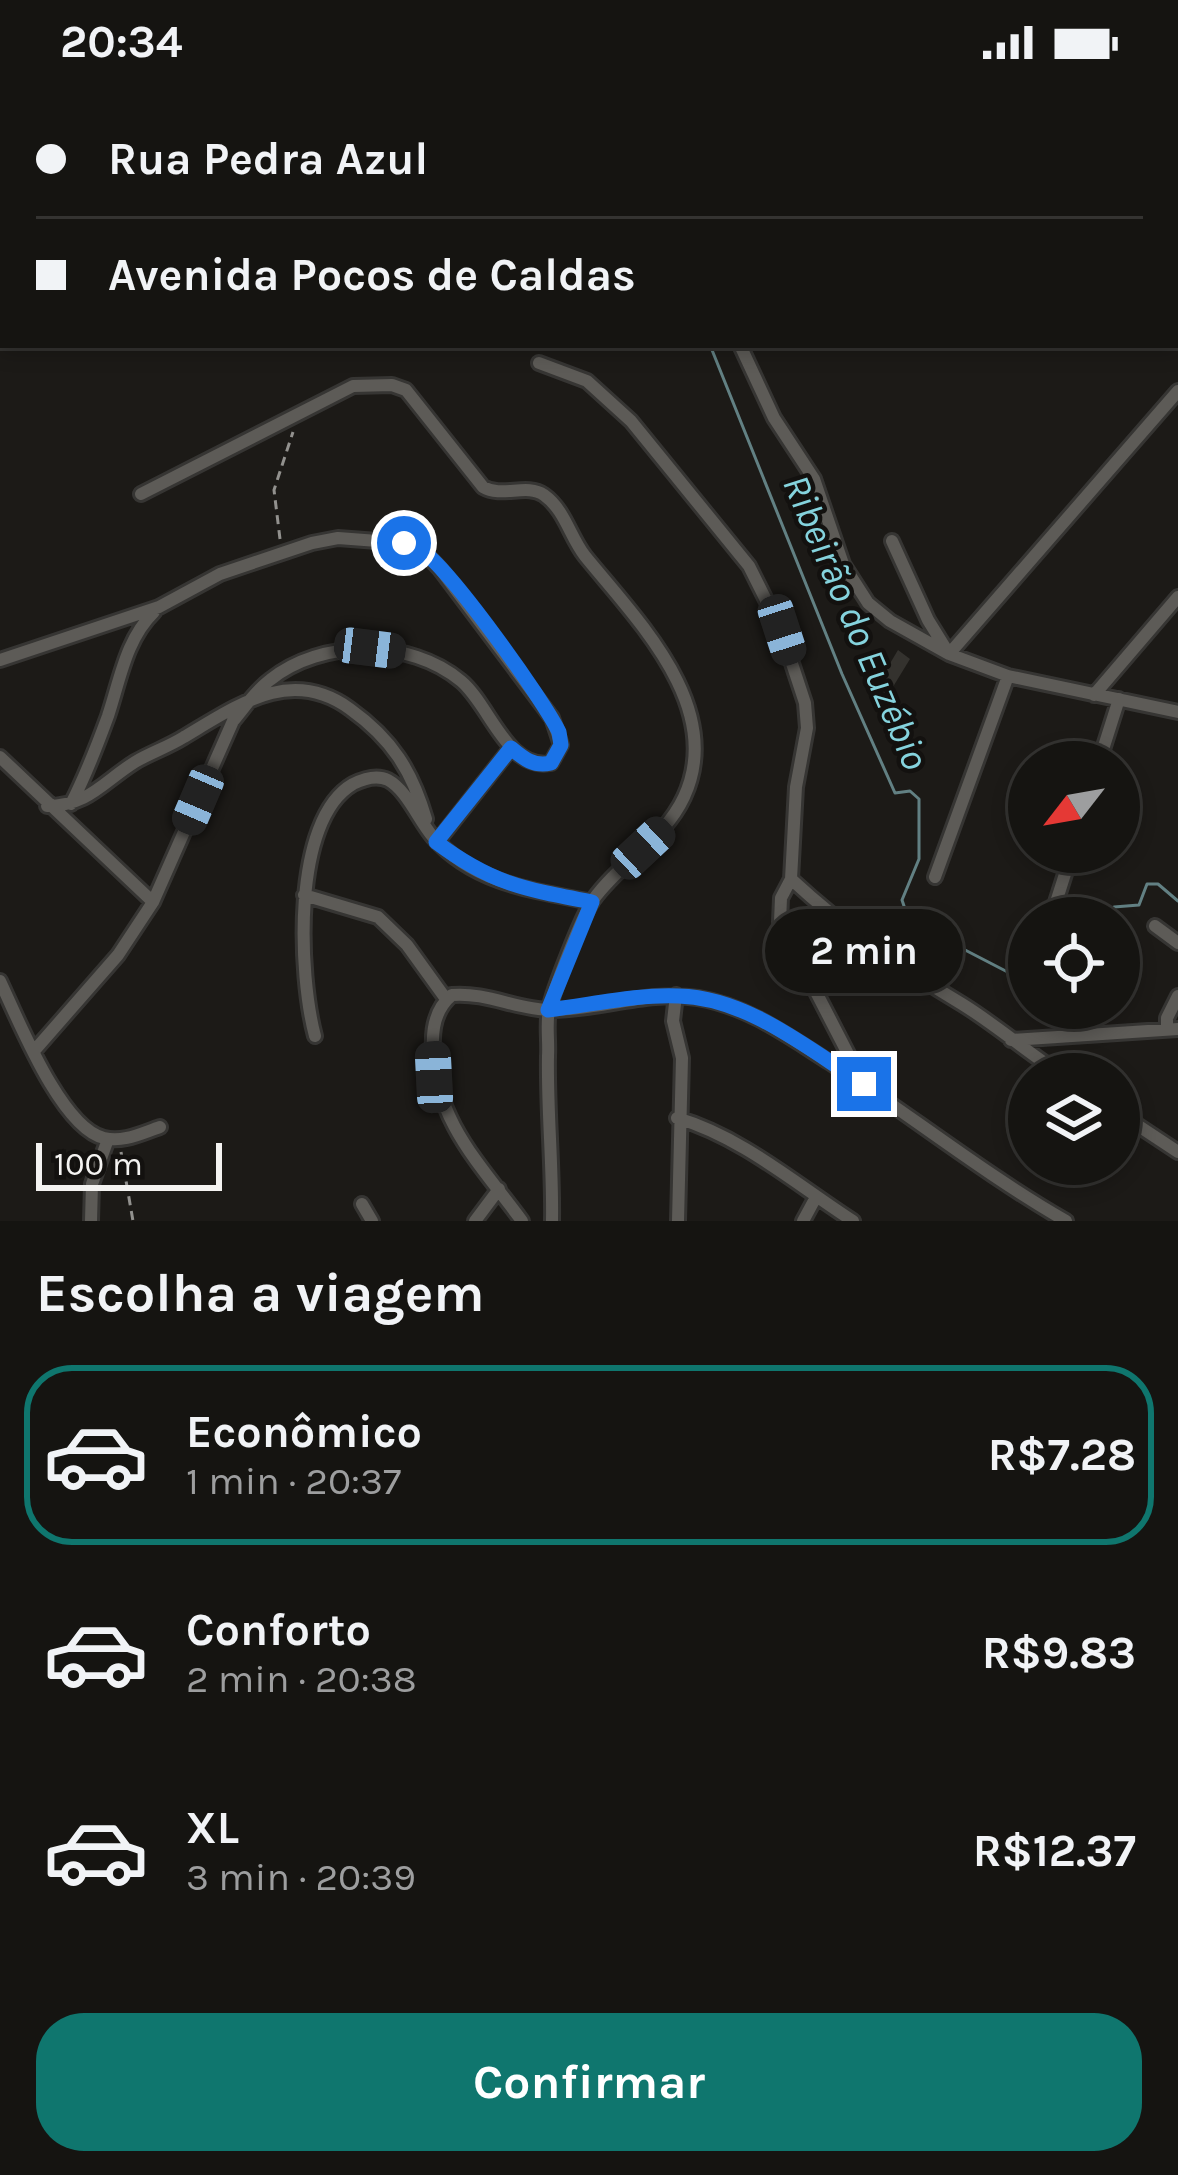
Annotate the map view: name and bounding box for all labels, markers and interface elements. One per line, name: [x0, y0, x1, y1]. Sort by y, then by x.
text: 20:34: [60, 16, 183, 68]
text: Rua Pedra Azul: [108, 133, 428, 185]
text: Avenida Pocos de Caldas: [108, 249, 636, 301]
water label: Ribeirão do Euzébio: [773, 468, 939, 776]
route start: [377, 516, 431, 570]
car: [754, 590, 810, 670]
car: [332, 626, 408, 670]
north arrow: [1008, 741, 1140, 873]
map controls: [1008, 741, 1140, 1185]
car: [167, 760, 229, 840]
car: [604, 810, 682, 886]
button: locate: [1008, 897, 1140, 1029]
callout: 2 min: [765, 910, 963, 994]
text: 2 min: [810, 928, 918, 974]
car: [414, 1040, 454, 1114]
button: layers: [1008, 1053, 1140, 1185]
route end: [837, 1057, 891, 1111]
scale bar: [36, 1137, 222, 1190]
text: 100 m: [54, 1145, 143, 1183]
text: Escolha a viagem: [36, 1261, 485, 1325]
icon: car: [42, 1401, 150, 1509]
text: Econômico: [186, 1406, 422, 1458]
text: R$7.28: [988, 1429, 1136, 1481]
text: 1 min · 20:37: [186, 1458, 401, 1504]
icon: car: [42, 1599, 150, 1707]
text: Conforto: [186, 1604, 371, 1656]
text: R$9.83: [982, 1627, 1136, 1679]
text: 2 min · 20:38: [186, 1656, 417, 1702]
icon: car: [42, 1797, 150, 1905]
text: XL: [186, 1802, 239, 1854]
text: R$12.37: [973, 1825, 1136, 1877]
text: 3 min · 20:39: [186, 1854, 416, 1900]
button: Confirmar: [36, 2013, 1142, 2151]

